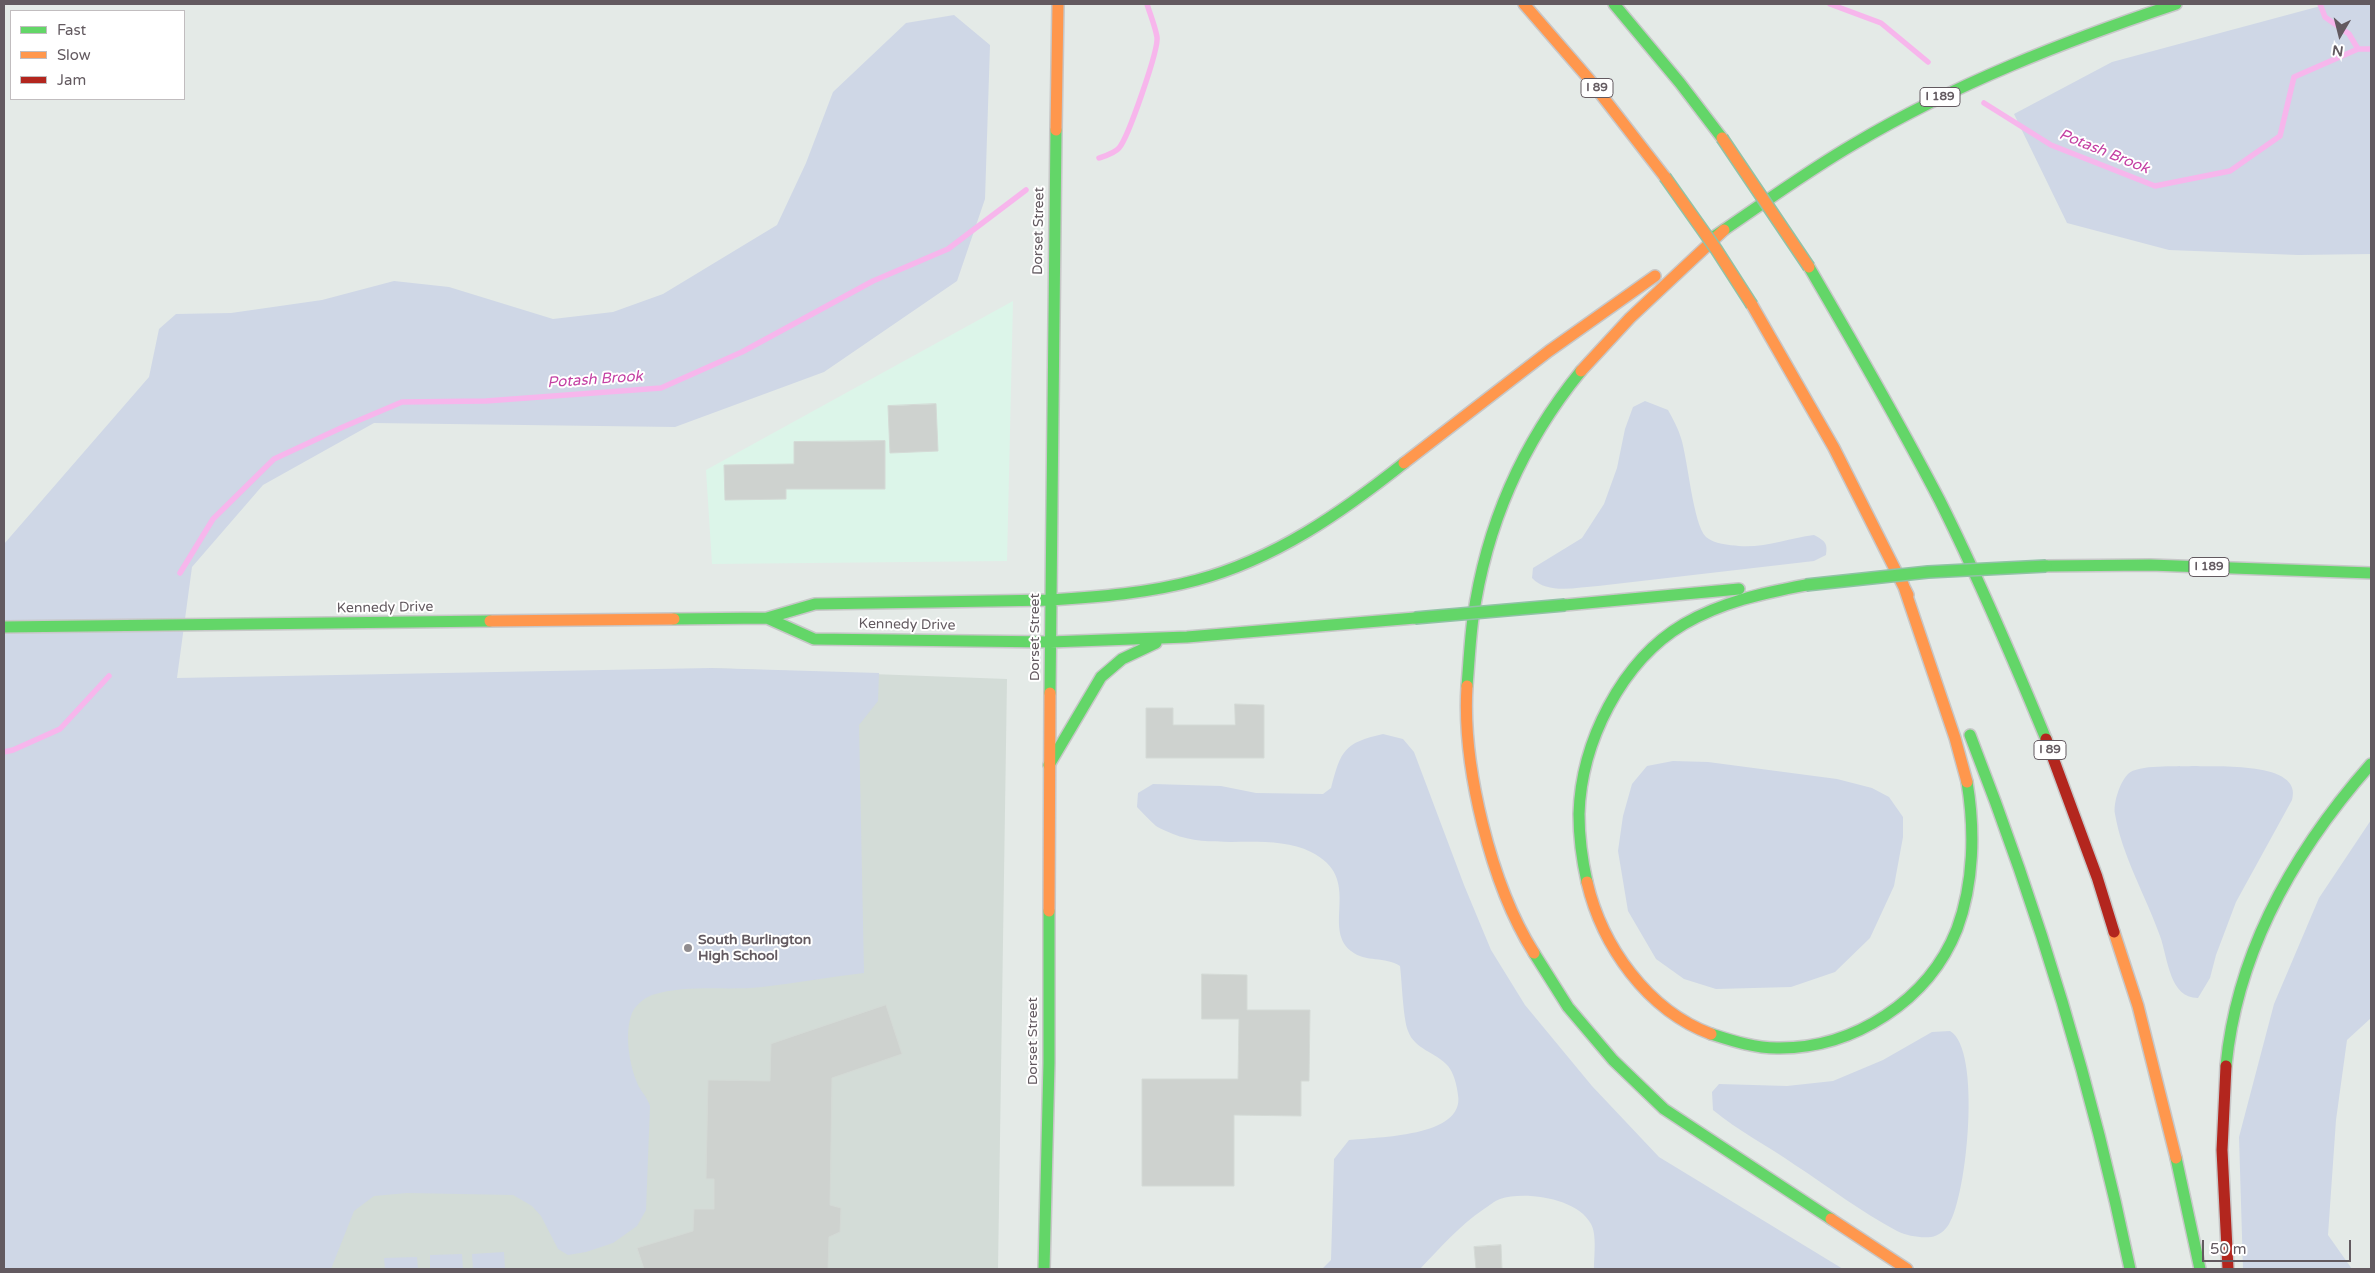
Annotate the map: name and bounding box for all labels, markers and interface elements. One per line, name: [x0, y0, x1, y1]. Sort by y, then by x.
legend: [10, 10, 185, 100]
north arrow: [2315, 10, 2365, 60]
text: Fast: [57, 21, 86, 39]
text: N: [2331, 41, 2345, 60]
text: Slow: [57, 46, 91, 64]
text: Jam: [57, 71, 86, 89]
road number: I 89: [1581, 78, 1613, 98]
road number: I 189: [1920, 88, 1960, 106]
water label: Potash Brook: [2056, 126, 2152, 178]
street label: Dorset Street: [1030, 187, 1048, 275]
water label: Potash Brook: [547, 368, 643, 392]
road number: I 189: [2189, 558, 2229, 576]
street label: Dorset Street: [1027, 593, 1043, 681]
street label: Kennedy Drive: [336, 599, 434, 617]
street label: Kennedy Drive: [858, 616, 956, 634]
road number: I 89: [2034, 740, 2066, 760]
place label: South Burlington High School: [698, 932, 811, 964]
marker: South Burlington High School: [682, 942, 694, 954]
street label: Dorset Street: [1025, 997, 1041, 1085]
scale bar: [2205, 1230, 2354, 1262]
text: 50 m: [2210, 1240, 2247, 1258]

